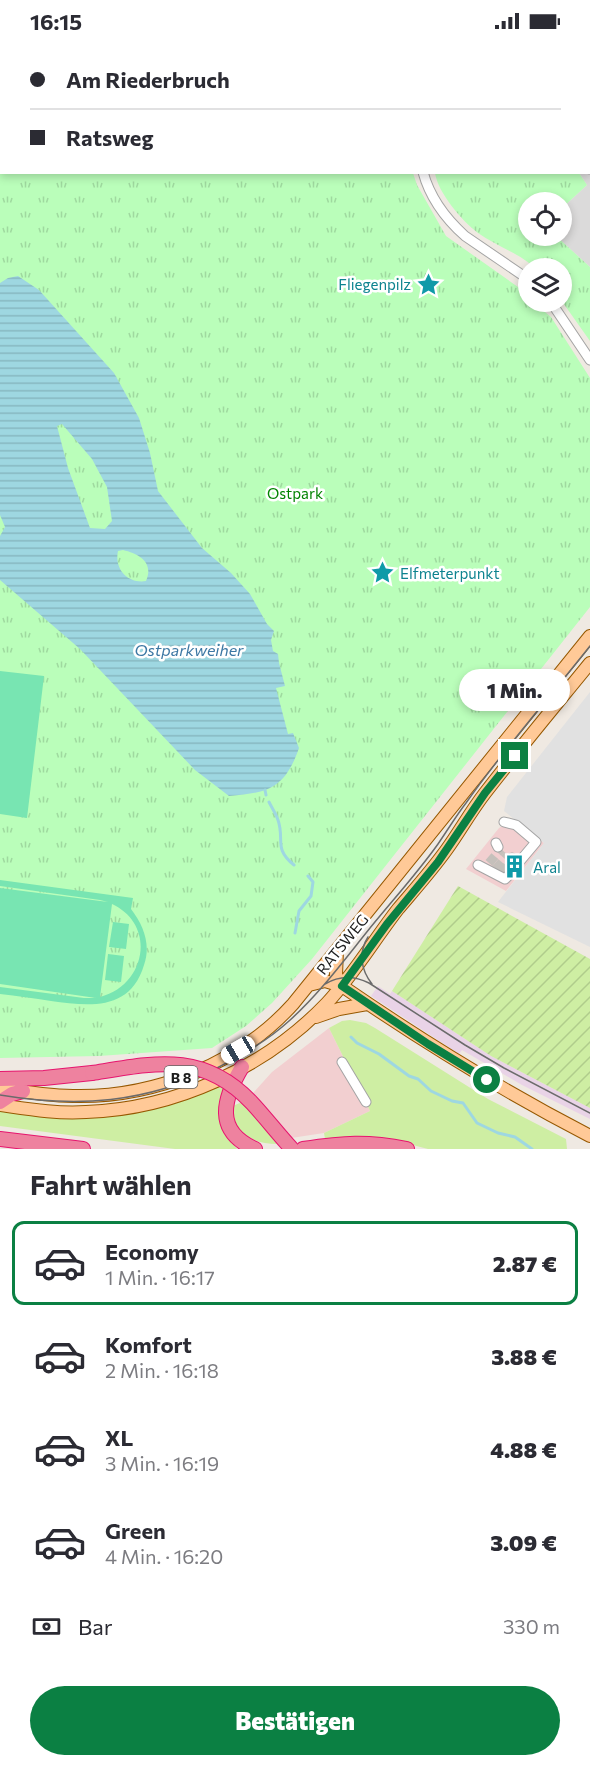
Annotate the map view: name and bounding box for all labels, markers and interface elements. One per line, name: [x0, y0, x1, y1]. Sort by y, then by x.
text: 16:15: [30, 8, 82, 35]
text: Am Riederbruch: [66, 66, 230, 93]
text: Ratsweg: [66, 124, 153, 151]
map controls: [518, 192, 572, 312]
button: locate: [518, 192, 572, 246]
button: layers: [518, 258, 572, 312]
place icon: Fliegenpilz: [416, 271, 442, 297]
place label: Fliegenpilz: [338, 275, 411, 293]
park label: Ostpark: [267, 484, 323, 502]
place icon: Elfmeterpunkt: [369, 560, 395, 586]
place label: Elfmeterpunkt: [400, 564, 500, 582]
water label: Ostparkweiher: [135, 640, 244, 659]
callout: 1 Min.: [460, 669, 570, 711]
text: 1 Min.: [487, 678, 542, 702]
route end: [501, 742, 528, 769]
building icon: Aral: [502, 854, 528, 880]
place label: Aral: [533, 858, 561, 876]
street label: RATSWEG: [312, 910, 372, 978]
car: [218, 1033, 258, 1067]
road number: B 8: [164, 1066, 198, 1088]
route start: [473, 1066, 500, 1093]
text: Fahrt wählen: [30, 1168, 192, 1201]
icon: car: [33, 1236, 87, 1290]
text: Economy: [105, 1238, 199, 1265]
text: 2.87 €: [493, 1250, 557, 1277]
text: 1 Min. · 16:17: [105, 1265, 215, 1289]
icon: car: [33, 1329, 87, 1383]
text: Komfort: [105, 1331, 192, 1358]
text: 3.88 €: [491, 1343, 557, 1370]
text: 2 Min. · 16:18: [105, 1358, 219, 1382]
icon: car: [33, 1422, 87, 1476]
text: XL: [105, 1424, 133, 1451]
text: 4.88 €: [490, 1436, 557, 1463]
text: 3 Min. · 16:19: [105, 1451, 219, 1475]
icon: car: [33, 1515, 87, 1569]
text: Green: [105, 1517, 166, 1544]
text: 3.09 €: [490, 1529, 557, 1556]
text: 4 Min. · 16:20: [105, 1544, 223, 1568]
icon: cash: [30, 1610, 63, 1643]
text: Bar: [78, 1613, 113, 1640]
text: 330 m: [503, 1614, 560, 1638]
button: Bestätigen: [30, 1686, 560, 1755]

